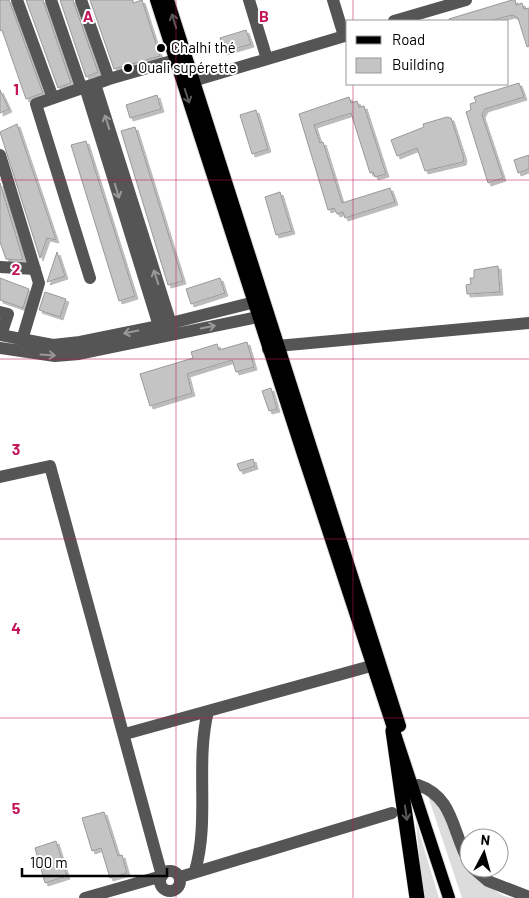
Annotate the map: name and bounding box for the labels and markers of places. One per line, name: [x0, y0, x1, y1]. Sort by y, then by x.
place label: Chalhi thé: [171, 38, 236, 56]
marker: Chalhi thé: [155, 42, 167, 54]
place label: Ouali supérette: [138, 58, 237, 76]
marker: Ouali supérette: [122, 62, 134, 74]

